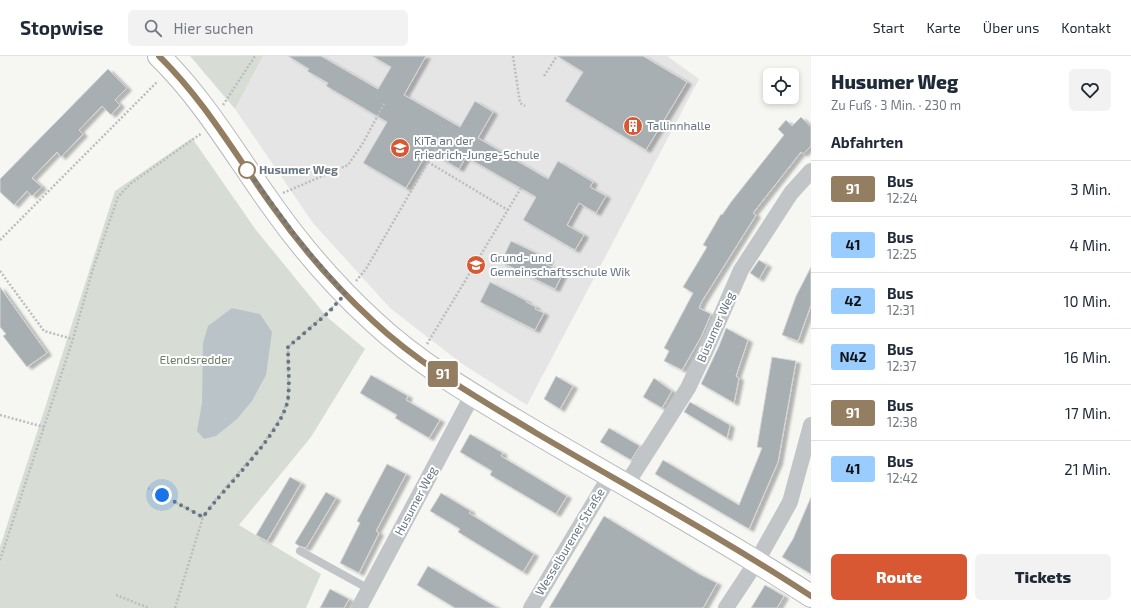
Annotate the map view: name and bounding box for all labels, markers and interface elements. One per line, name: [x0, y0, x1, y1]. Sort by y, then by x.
search box: [128, 10, 408, 46]
text: Stopwise: [20, 16, 104, 39]
icon: search: [142, 17, 164, 39]
text: Hier suchen: [174, 19, 253, 37]
text: Start: [873, 19, 904, 36]
text: Karte: [926, 19, 961, 36]
text: Über uns: [983, 19, 1039, 36]
text: Kontakt: [1061, 19, 1111, 36]
map controls: [763, 68, 799, 104]
button: locate: [763, 68, 799, 104]
button: heart: [1069, 69, 1111, 111]
text: Husumer Weg: [831, 70, 958, 93]
text: Zu Fuß · 3 Min. · 230 m: [831, 97, 961, 113]
building icon: Tallinnhalle: [622, 115, 644, 137]
place label: Tallinnhalle: [647, 118, 711, 132]
place label: KiTa an der Friedrich-Junge-Schule: [414, 133, 540, 161]
text: Abfahrten: [831, 133, 903, 151]
school or university icon: KiTa an der Friedrich-Junge-Schule: [389, 137, 411, 159]
marker: Husumer Weg: [238, 161, 256, 179]
place label: Husumer Weg: [259, 162, 338, 176]
text: Bus: [887, 172, 913, 190]
text: 91: [846, 180, 860, 197]
text: 3 Min.: [1070, 180, 1111, 198]
text: 12:24: [887, 190, 918, 206]
text: Bus: [887, 228, 913, 246]
text: 41: [846, 236, 860, 253]
text: 4 Min.: [1069, 236, 1111, 254]
text: 12:25: [887, 246, 917, 262]
place label: Grund- und Gemeinschaftsschule Wik: [490, 250, 630, 278]
school or university icon: Grund- und Gemeinschaftsschule Wik: [465, 254, 487, 276]
text: Bus: [887, 284, 913, 302]
street label: Büsumer Weg: [693, 289, 737, 364]
text: 42: [844, 292, 862, 309]
text: 10 Min.: [1064, 292, 1111, 310]
text: 12:31: [887, 302, 915, 318]
text: Bus: [887, 340, 913, 358]
text: N42: [839, 348, 867, 365]
text: 16 Min.: [1064, 348, 1111, 366]
park label: Elendsredder: [160, 352, 233, 366]
text: 12:37: [887, 358, 916, 374]
line badge: 91: [425, 361, 461, 387]
text: 91: [436, 365, 450, 382]
text: Bus: [887, 396, 913, 414]
text: 91: [846, 404, 860, 421]
text: 17 Min.: [1065, 404, 1111, 422]
text: 12:38: [887, 414, 918, 430]
text: Bus: [887, 452, 913, 470]
text: 41: [846, 460, 860, 477]
text: 21 Min.: [1064, 460, 1111, 478]
street label: Husumer Weg: [391, 463, 439, 537]
text: 12:42: [887, 470, 918, 486]
your location: [152, 485, 172, 505]
street label: Wesselburener Straße: [532, 485, 607, 598]
button: Route: [831, 554, 967, 600]
button: Tickets: [975, 554, 1111, 600]

